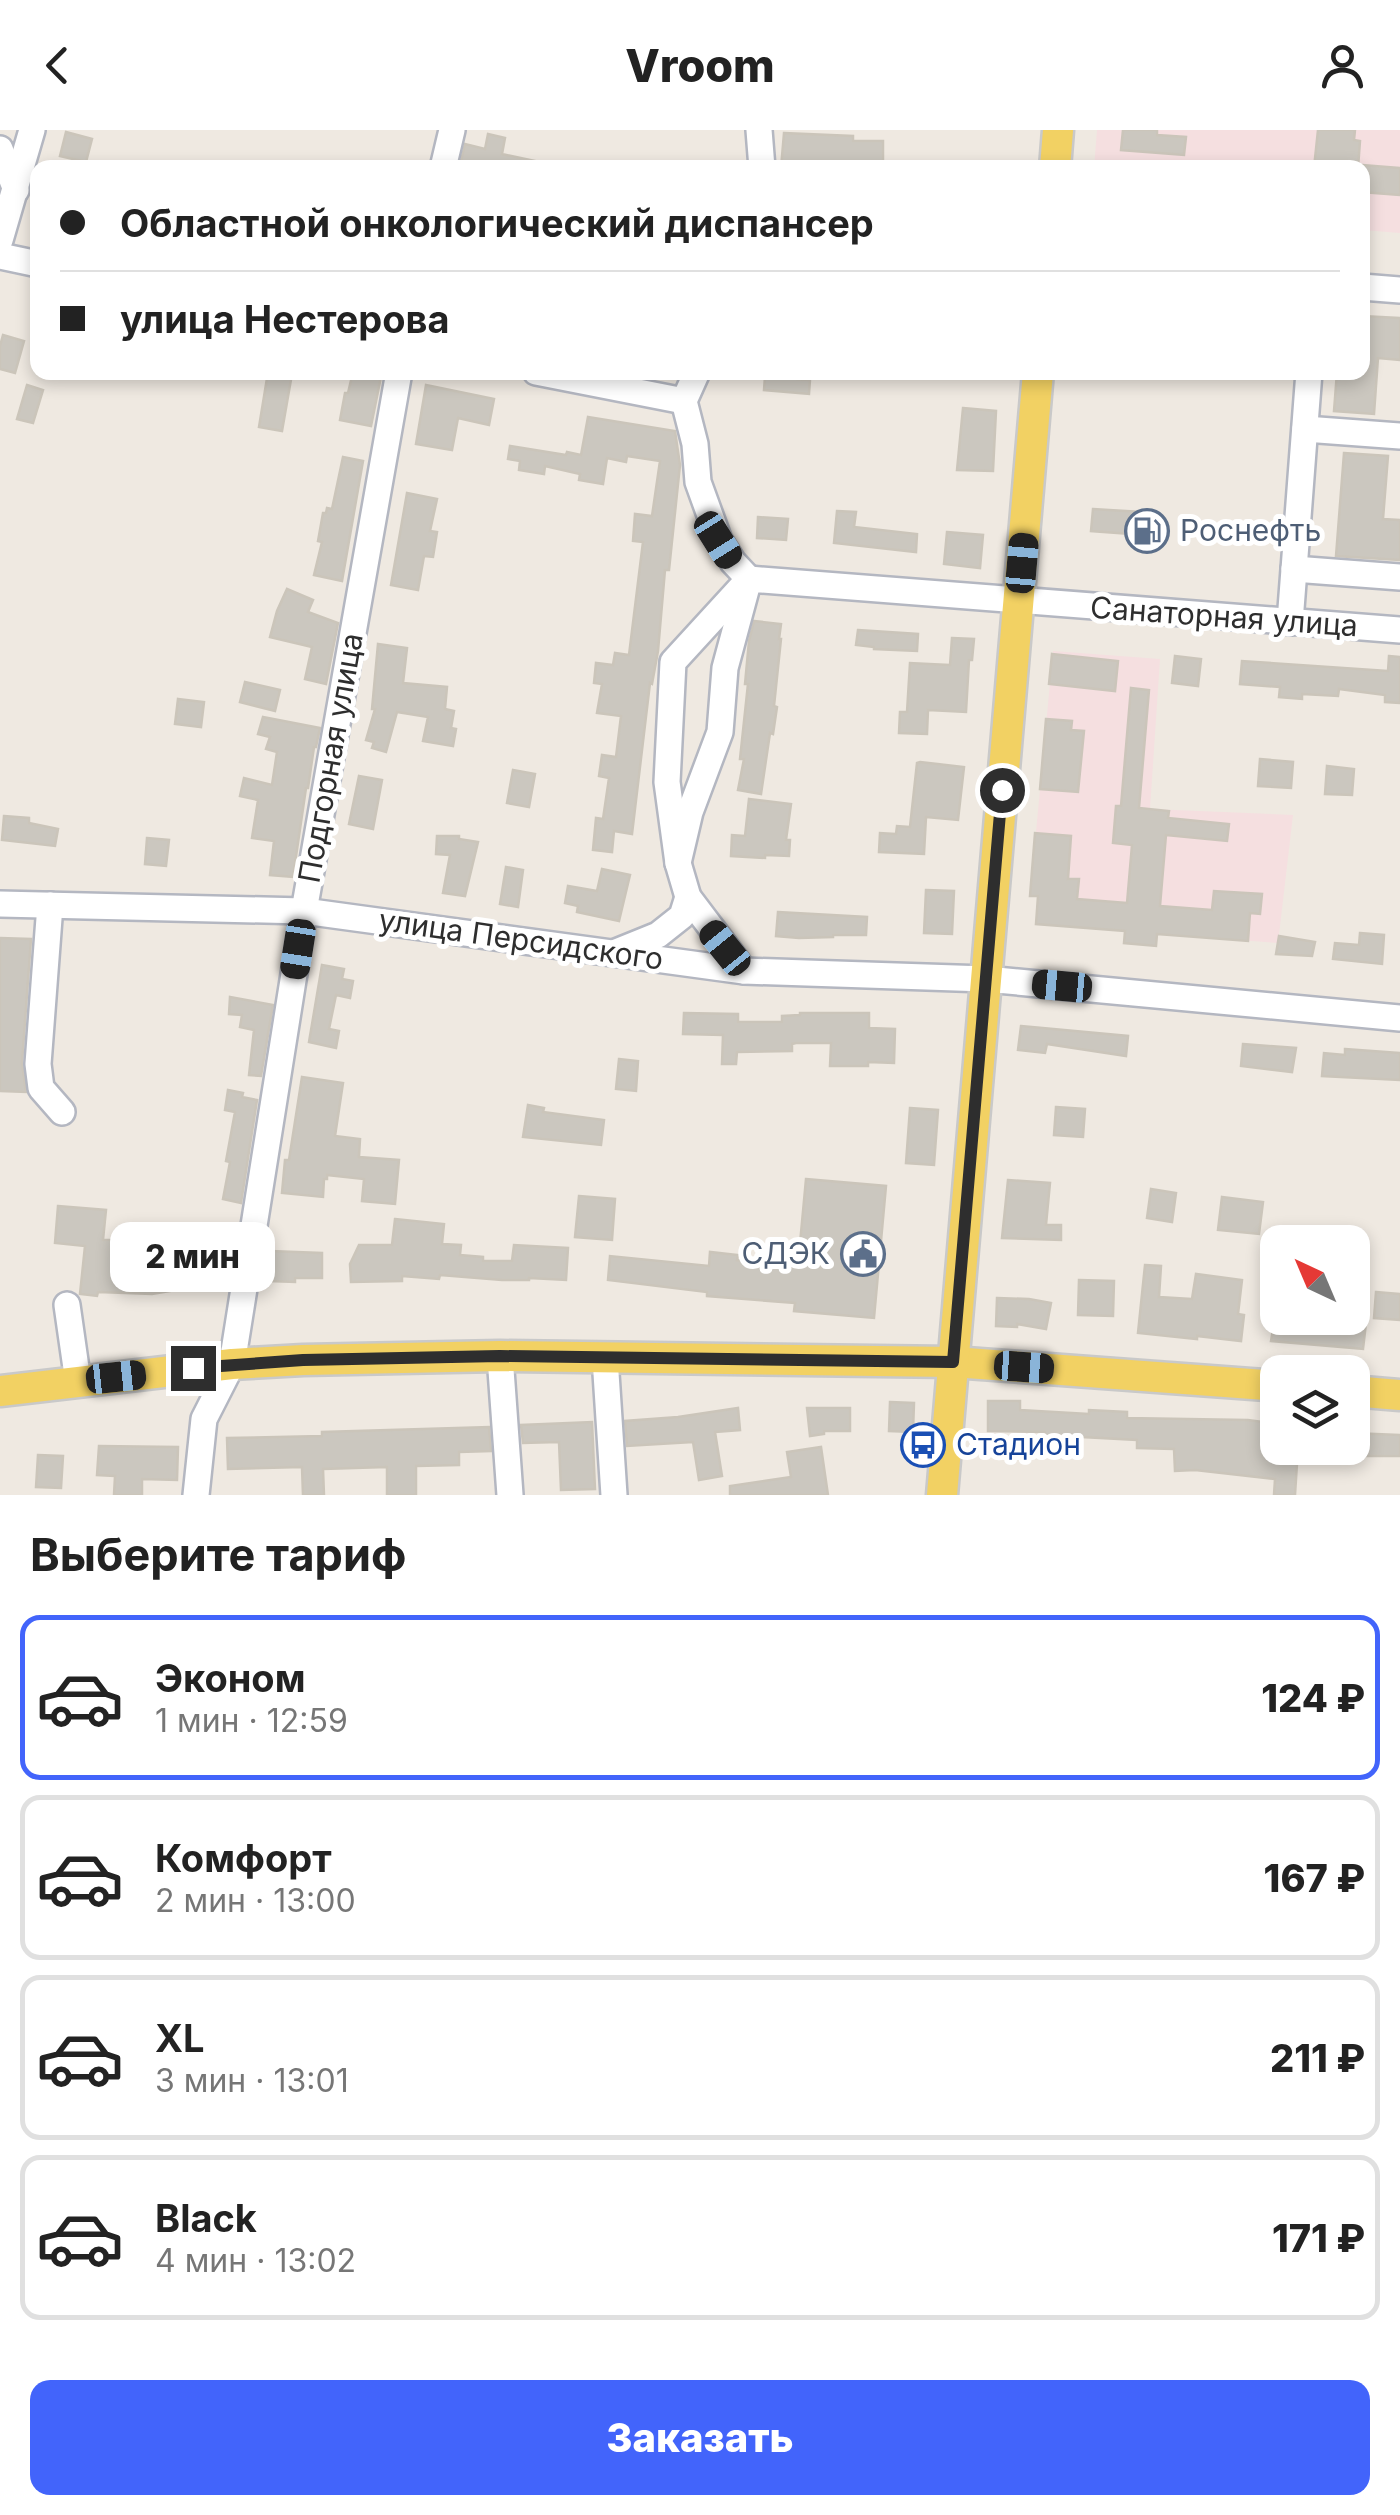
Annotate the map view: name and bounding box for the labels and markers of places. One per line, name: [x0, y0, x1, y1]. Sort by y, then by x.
fuel station icon: Роснефть: [1124, 508, 1170, 554]
place label: Роснефть: [1180, 512, 1321, 548]
public building icon: СДЭК: [840, 1231, 886, 1277]
place label: СДЭК: [741, 1235, 830, 1271]
bus stop icon: Стадион: [900, 1422, 946, 1468]
place label: Стадион: [956, 1426, 1081, 1462]

